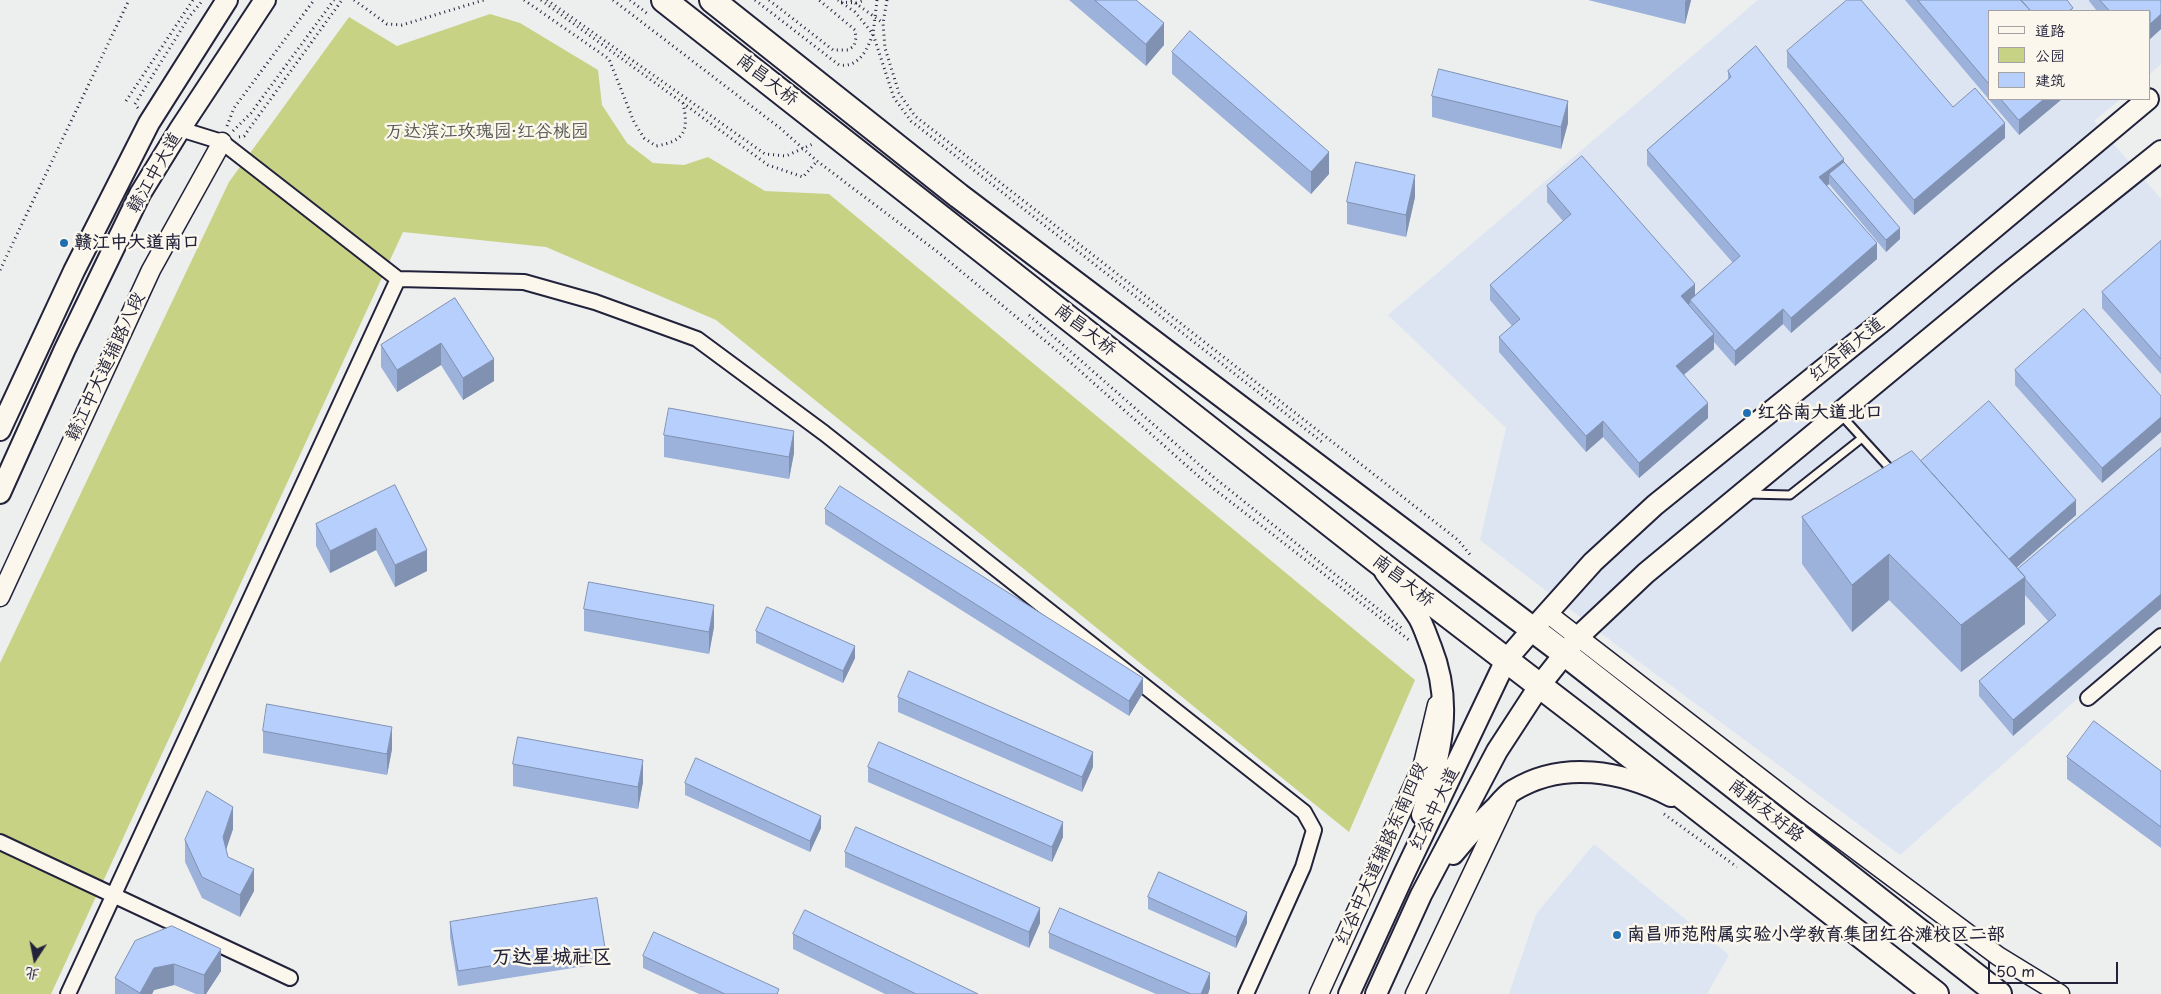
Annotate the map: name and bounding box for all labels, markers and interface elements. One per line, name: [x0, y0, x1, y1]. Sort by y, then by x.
legend: [1988, 10, 2151, 100]
text: 道路: [2035, 18, 2065, 41]
text: 公园: [2035, 43, 2065, 66]
street label: 南昌大桥: [732, 49, 802, 111]
text: 建筑: [2035, 68, 2065, 91]
park label: 万达滨江玫瑰园·红谷桃园: [385, 121, 589, 143]
street label: 赣江中大道: [123, 129, 187, 217]
place label: 赣江中大道南口: [74, 232, 200, 254]
marker: 赣江中大道南口: [58, 237, 70, 249]
street label: 赣江中大道辅路八段: [62, 289, 150, 445]
street label: 南昌大桥: [1050, 299, 1120, 361]
street label: 红谷南大道: [1805, 313, 1889, 387]
place label: 红谷南大道北口: [1757, 402, 1883, 424]
marker: 红谷南大道北口: [1741, 407, 1753, 419]
street label: 南昌大桥: [1368, 550, 1438, 612]
street label: 红谷中大道辅路东南四段: [1332, 759, 1432, 949]
street label: 红谷中大道: [1406, 764, 1464, 854]
street label: 南斯友好路: [1724, 775, 1808, 847]
place label: 南昌师范附属实验小学教育集团红谷滩校区二部: [1627, 924, 2005, 946]
marker: 南昌师范附属实验小学教育集团红谷滩校区二部: [1611, 929, 1623, 941]
north arrow: [10, 934, 60, 984]
district label: 万达星城社区: [492, 945, 612, 969]
scale bar: [1991, 952, 2121, 984]
text: 50 m: [1996, 959, 2035, 982]
text: 北: [23, 963, 41, 986]

